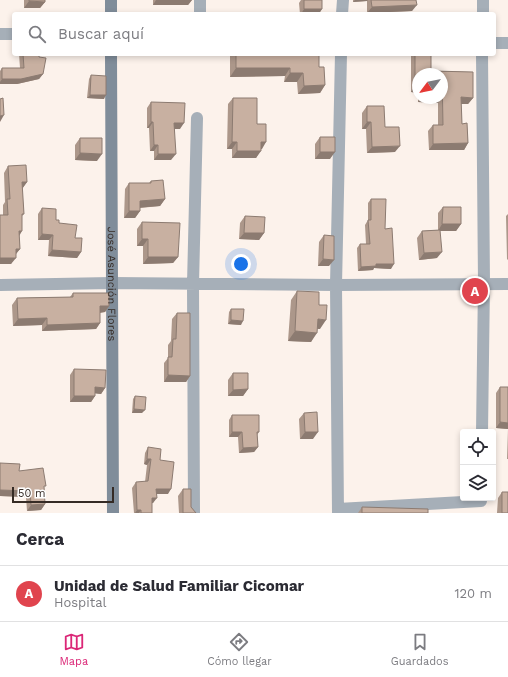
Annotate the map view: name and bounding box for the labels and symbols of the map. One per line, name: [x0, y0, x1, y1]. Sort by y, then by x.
north arrow: [412, 68, 448, 104]
street label: José Asunción Flores: [105, 227, 118, 341]
your location: [231, 254, 251, 274]
pin: A: [462, 276, 488, 306]
scale bar: [12, 485, 114, 504]

